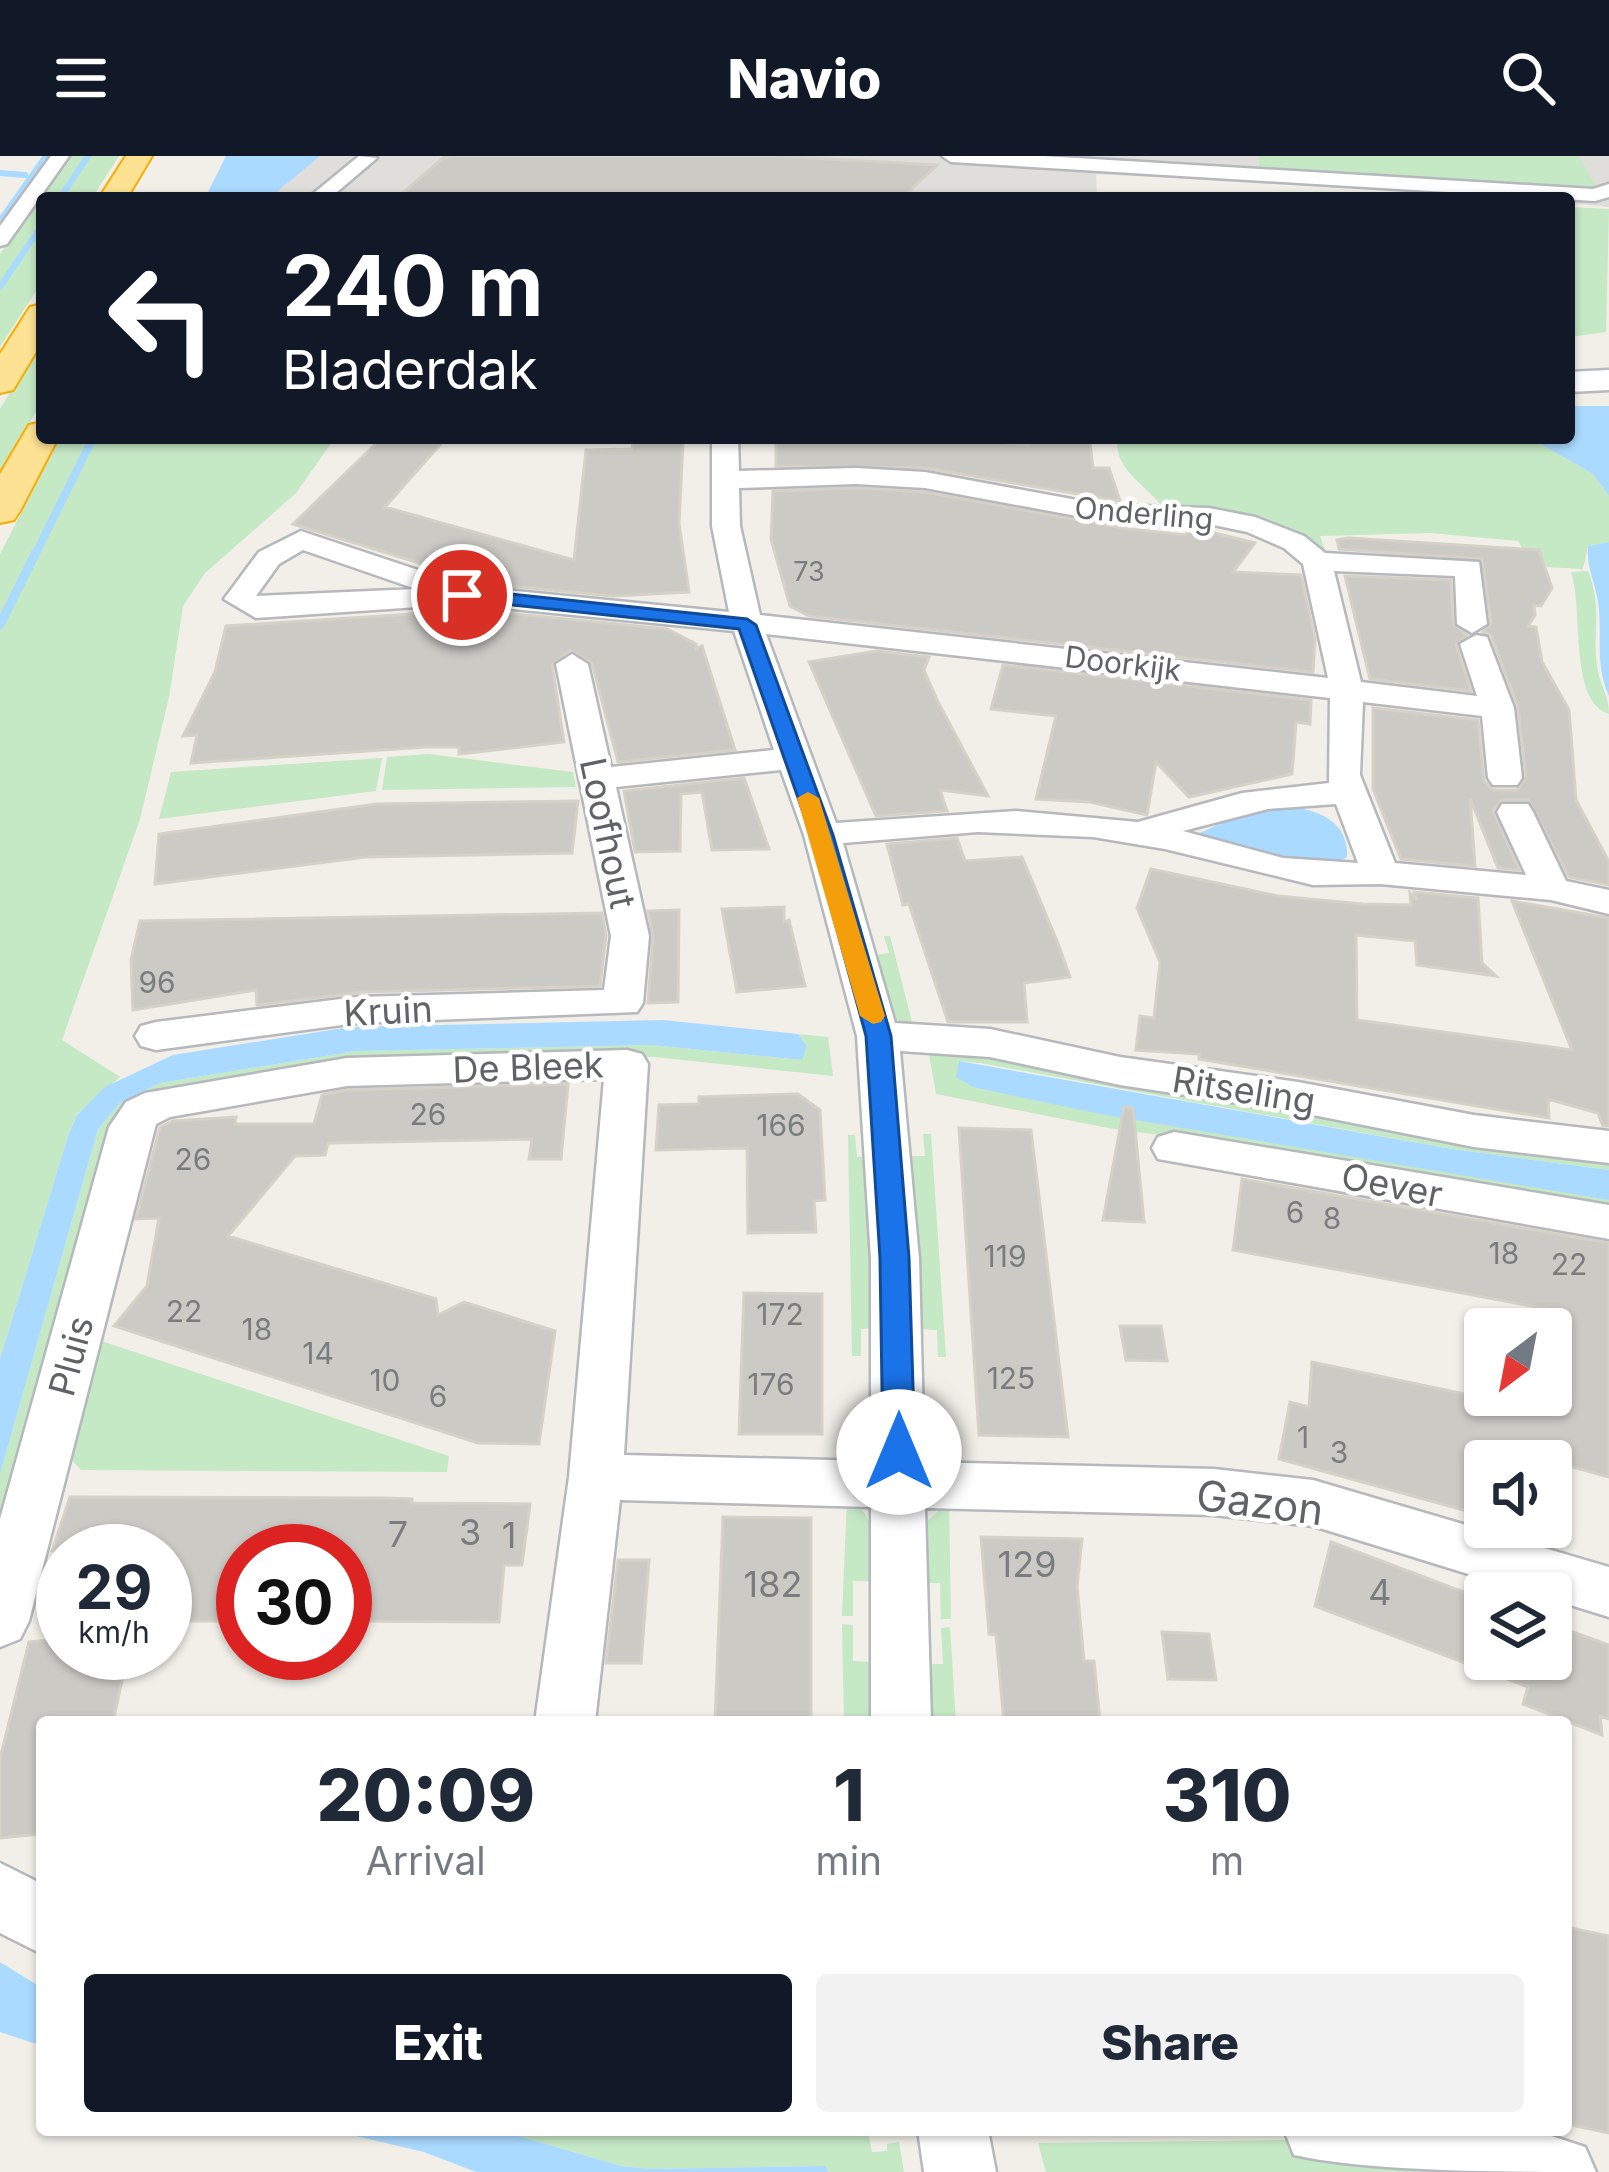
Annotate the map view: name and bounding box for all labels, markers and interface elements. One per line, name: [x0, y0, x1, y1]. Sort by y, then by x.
icon: menu: [48, 45, 114, 111]
icon: search: [1495, 45, 1561, 111]
text: Navio: [727, 46, 882, 111]
text: 240 m: [282, 235, 544, 336]
icon: left: [84, 240, 240, 396]
text: Bladerdak: [282, 337, 538, 402]
street label: Onderling: [1073, 489, 1215, 537]
pin: [411, 544, 513, 646]
house number: 73: [793, 555, 825, 588]
icon: arrive: [429, 562, 495, 628]
street label: Doorkijk: [1063, 638, 1184, 688]
street label: Loofhout: [571, 754, 645, 913]
house number: 96: [138, 964, 176, 1000]
street label: Kruin: [342, 987, 434, 1035]
street label: De Bleek: [452, 1042, 605, 1092]
street label: Ritseling: [1169, 1057, 1319, 1123]
house number: 26: [410, 1096, 446, 1132]
house number: 166: [756, 1107, 806, 1143]
house number: 26: [175, 1141, 211, 1177]
street label: Oever: [1338, 1154, 1446, 1216]
house number: 6: [1286, 1194, 1304, 1230]
house number: 8: [1323, 1200, 1341, 1236]
house number: 18: [1489, 1235, 1519, 1271]
house number: 119: [983, 1238, 1027, 1274]
house number: 22: [1551, 1246, 1587, 1282]
house number: 22: [166, 1293, 202, 1329]
house number: 172: [756, 1296, 804, 1332]
north arrow: [1464, 1308, 1572, 1416]
map controls: [1464, 1308, 1572, 1680]
street label: Pluis: [39, 1311, 103, 1401]
house number: 18: [242, 1311, 272, 1347]
house number: 14: [302, 1335, 334, 1371]
house number: 125: [987, 1360, 1035, 1396]
house number: 10: [369, 1362, 401, 1398]
house number: 176: [747, 1366, 795, 1402]
house number: 6: [429, 1378, 447, 1414]
position arrow: [836, 1389, 962, 1515]
house number: 1: [1297, 1419, 1309, 1455]
house number: 3: [1330, 1434, 1348, 1470]
button: sound: [1464, 1440, 1572, 1548]
street label: Gazon: [1194, 1469, 1326, 1535]
house number: 3: [459, 1510, 481, 1554]
house number: 7: [388, 1512, 408, 1556]
house number: 1: [502, 1513, 516, 1557]
speed limit sign: 30: [216, 1524, 372, 1680]
house number: 129: [998, 1542, 1056, 1586]
text: 29: [76, 1551, 152, 1623]
house number: 182: [744, 1562, 802, 1606]
house number: 4: [1368, 1570, 1392, 1614]
button: layers: [1464, 1572, 1572, 1680]
text: km/h: [78, 1614, 150, 1650]
text: 20:09: [316, 1751, 535, 1838]
text: 1: [833, 1751, 865, 1838]
text: 310: [1163, 1751, 1292, 1838]
text: Arrival: [366, 1837, 486, 1884]
text: min: [816, 1837, 882, 1884]
text: m: [1210, 1837, 1244, 1884]
button: Exit: [84, 1974, 792, 2112]
button: Share: [816, 1974, 1524, 2112]

